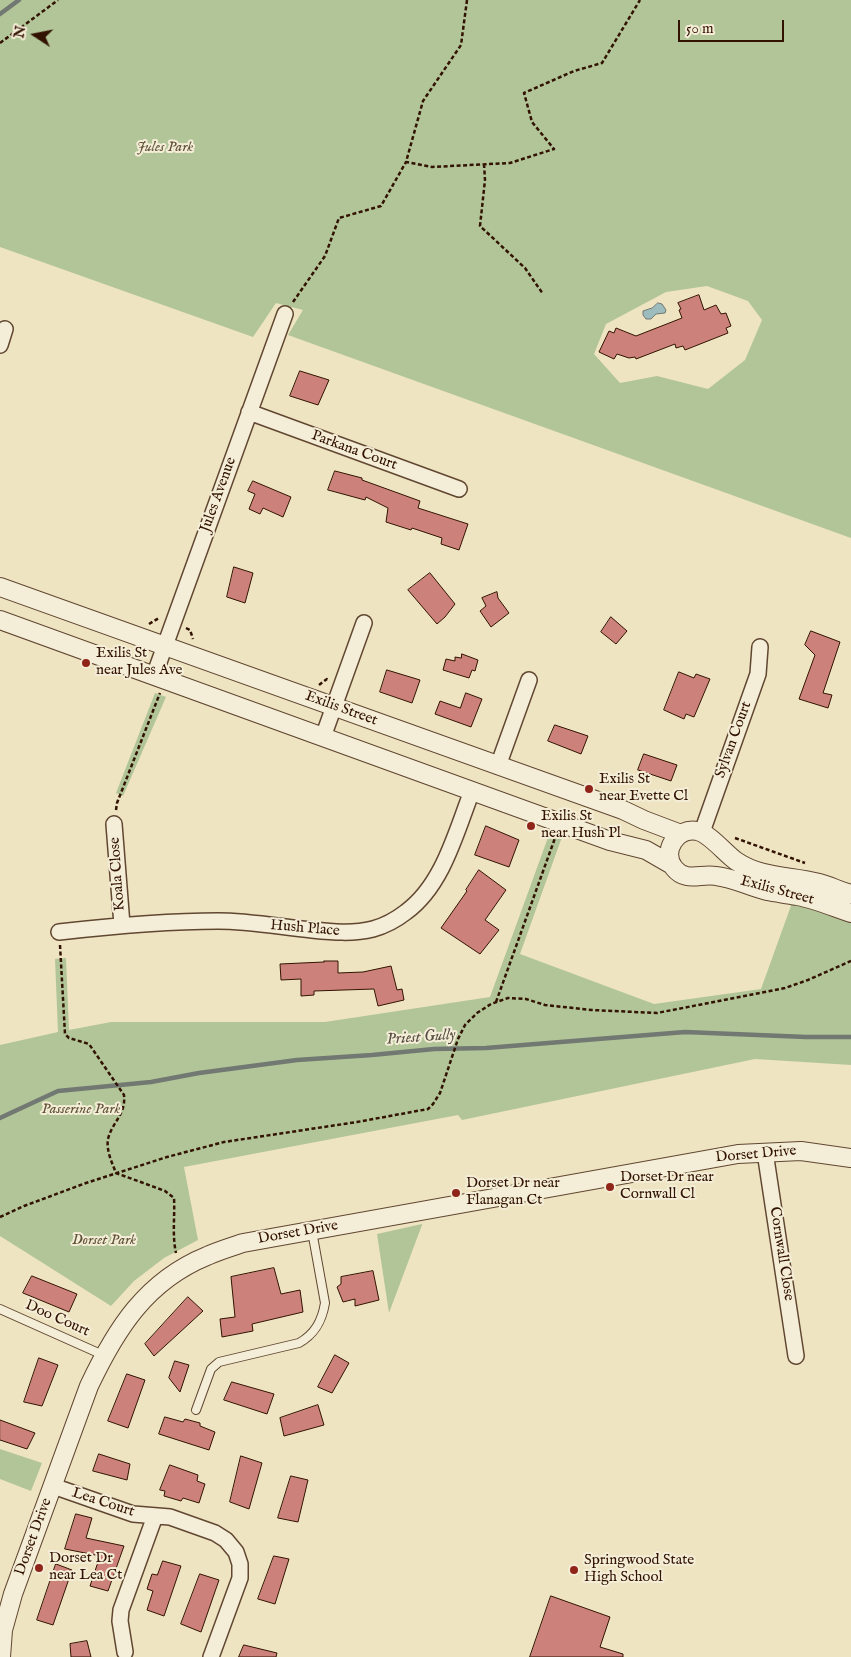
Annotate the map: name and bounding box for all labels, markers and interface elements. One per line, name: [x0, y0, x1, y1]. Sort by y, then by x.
north arrow: [10, 10, 60, 60]
scale bar: [681, 10, 787, 42]
text: 50 m: [686, 19, 714, 38]
text: N: [10, 24, 30, 40]
park label: Jules Park: [137, 139, 193, 157]
street label: Parkana Court: [309, 427, 399, 475]
street label: Jules Avenue: [197, 455, 241, 535]
place label: Exilis St near Jules Ave: [96, 645, 182, 680]
marker: Exilis St near Jules Ave: [80, 657, 92, 669]
street label: Exilis Street: [302, 688, 380, 730]
street label: Sylvan Court: [712, 699, 756, 781]
place label: Exilis St near Evette Cl: [599, 771, 688, 806]
marker: Exilis St near Evette Cl: [583, 783, 595, 795]
place label: Exilis St near Hush Pl: [541, 808, 621, 843]
marker: Exilis St near Hush Pl: [525, 820, 537, 832]
street label: Koala Close: [106, 836, 130, 912]
street label: Exilis Street: [738, 873, 816, 909]
street label: Hush Place: [270, 917, 340, 941]
water label: Priest Gully: [386, 1026, 456, 1050]
park label: Passerine Park: [42, 1101, 120, 1119]
street label: Dorset Drive: [715, 1142, 797, 1168]
place label: Dorset Dr near Cornwall Cl: [620, 1169, 714, 1204]
place label: Dorset Dr near Flanagan Ct: [466, 1175, 560, 1210]
marker: Dorset Dr near Cornwall Cl: [604, 1181, 616, 1193]
marker: Dorset Dr near Flanagan Ct: [450, 1187, 462, 1199]
street label: Cornwall Close: [765, 1206, 797, 1302]
street label: Dorset Drive: [256, 1217, 340, 1249]
park label: Dorset Park: [72, 1232, 136, 1250]
street label: Doo Court: [22, 1297, 92, 1341]
street label: Lea Court: [69, 1484, 137, 1522]
street label: Dorset Drive: [12, 1496, 56, 1578]
place label: Dorset Dr near Lea Ct: [49, 1550, 122, 1585]
place label: Springwood State High School: [584, 1552, 694, 1587]
marker: Dorset Dr near Lea Ct: [33, 1562, 45, 1574]
marker: Springwood State High School: [568, 1564, 580, 1576]

